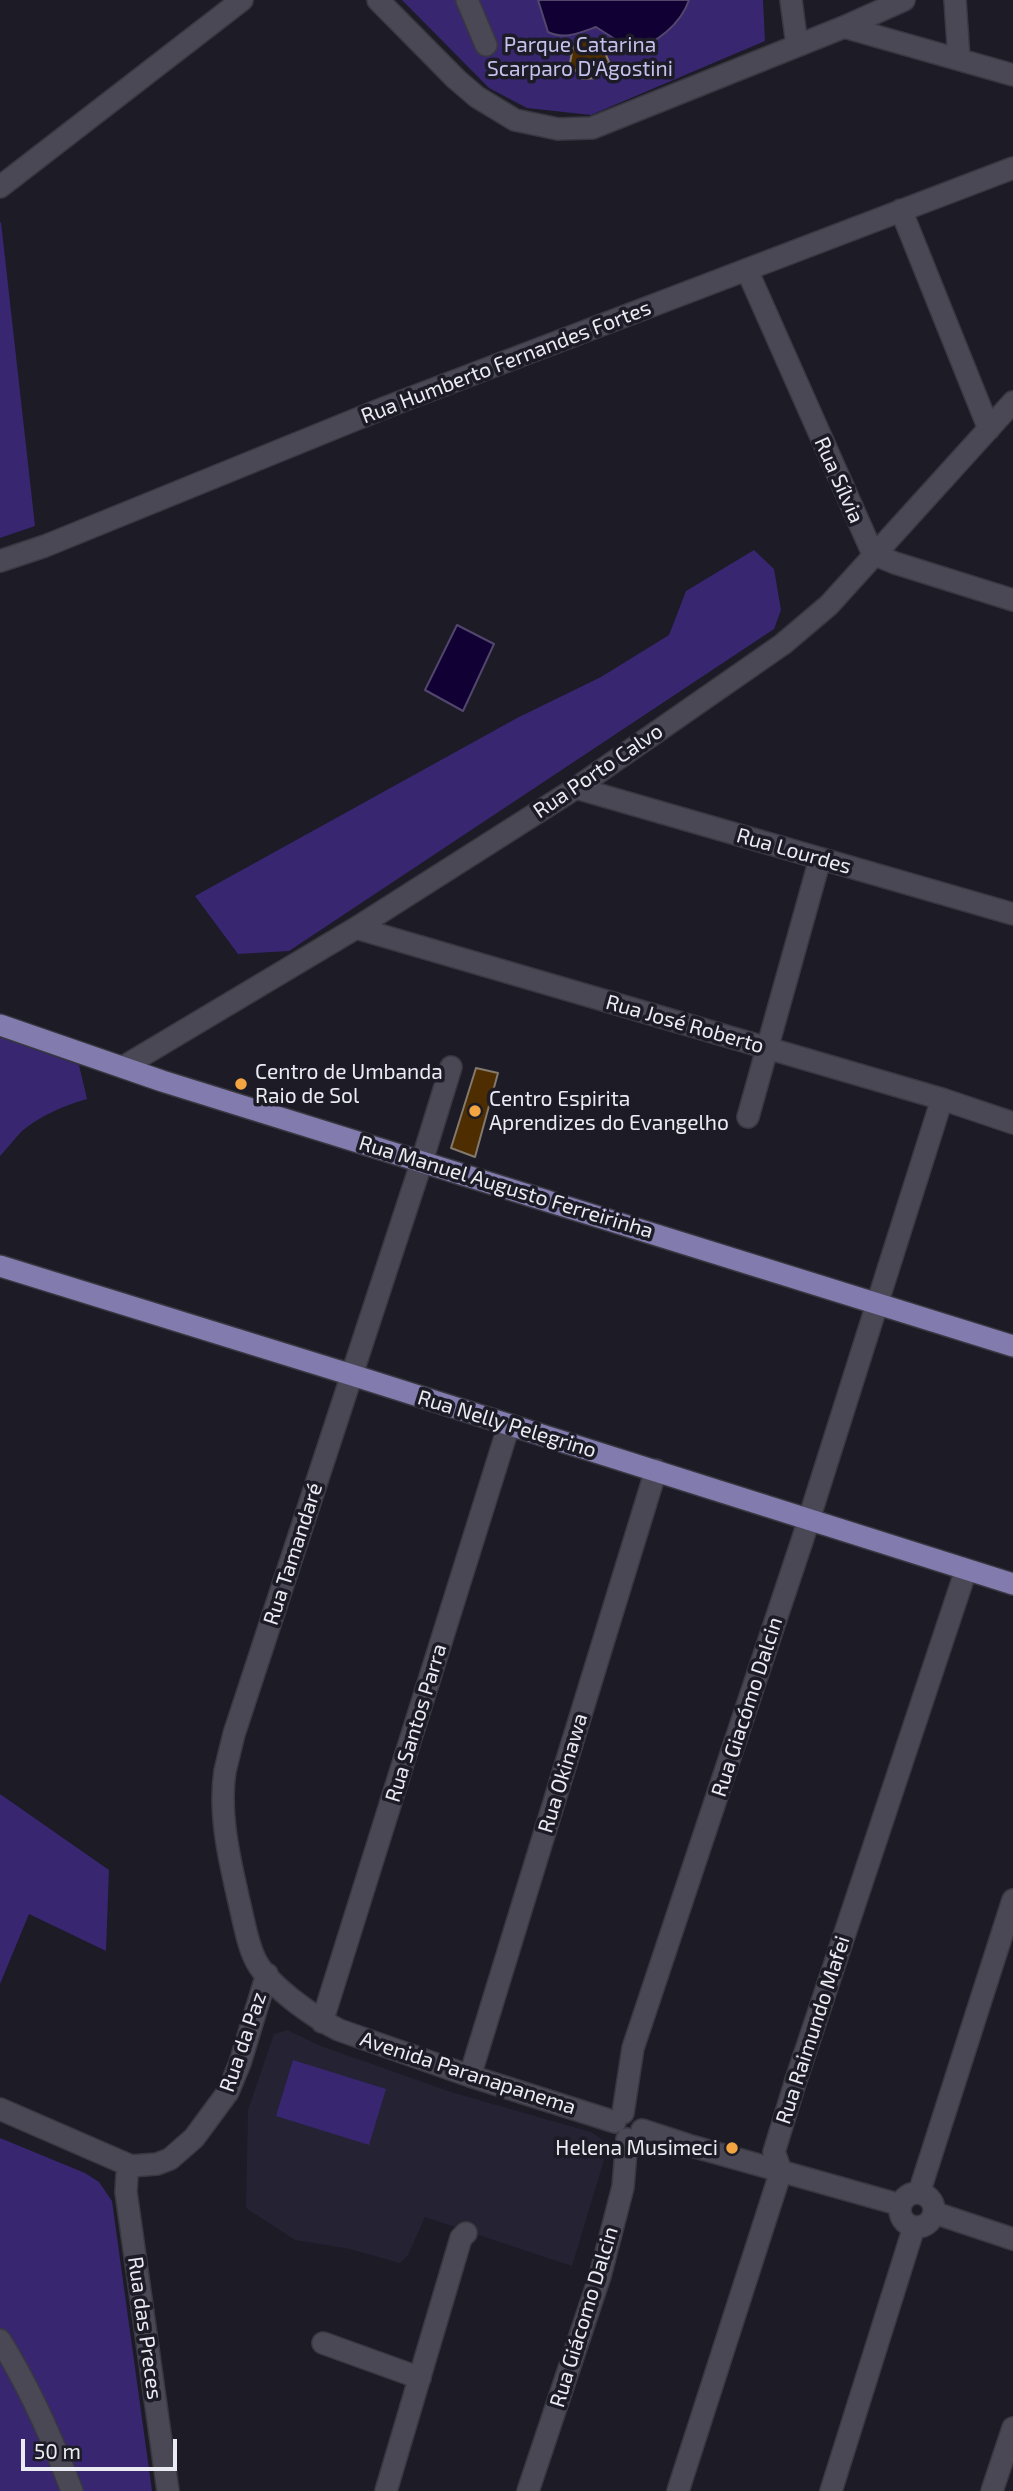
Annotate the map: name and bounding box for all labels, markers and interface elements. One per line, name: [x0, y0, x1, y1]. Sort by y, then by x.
park label: Parque Catarina Scarparo D'Agostini: [487, 32, 673, 82]
street label: Rua Humberto Fernandes Fortes: [358, 295, 654, 429]
street label: Rua Sílvia: [809, 433, 869, 527]
street label: Rua Porto Calvo: [529, 718, 667, 824]
street label: Rua Lourdes: [734, 823, 854, 879]
street label: Rua José Roberto: [603, 989, 767, 1059]
place label: Centro de Umbanda Raio de Sol: [255, 1059, 443, 1109]
marker: Centro de Umbanda Raio de Sol: [233, 1076, 249, 1092]
place label: Centro Espirita Aprendizes do Evangelho: [489, 1086, 729, 1136]
marker: Centro Espirita Aprendizes do Evangelho: [467, 1103, 483, 1119]
street label: Rua Manuel Augusto Ferreirinha: [356, 1130, 656, 1244]
street label: Rua Nelly Pelegrino: [415, 1385, 599, 1463]
street label: Rua Tamandaré: [258, 1480, 328, 1628]
street label: Rua Giacómo Dalcin: [706, 1614, 788, 1800]
street label: Rua Santos Parra: [380, 1641, 452, 1805]
street label: Rua Okinawa: [533, 1710, 593, 1836]
street label: Rua Raimundo Mafei: [771, 1933, 855, 2127]
street label: Rua da Paz: [214, 1989, 272, 2095]
street label: Avenida Paranapanema: [357, 2026, 579, 2120]
place label: Helena Musimeci: [555, 2135, 718, 2161]
marker: Helena Musimeci: [724, 2140, 740, 2156]
street label: Rua Giácomo Dalcin: [545, 2224, 623, 2410]
street label: Rua das Preces: [123, 2255, 167, 2401]
scale bar: [24, 2424, 180, 2468]
text: 50 m: [34, 2438, 81, 2463]

